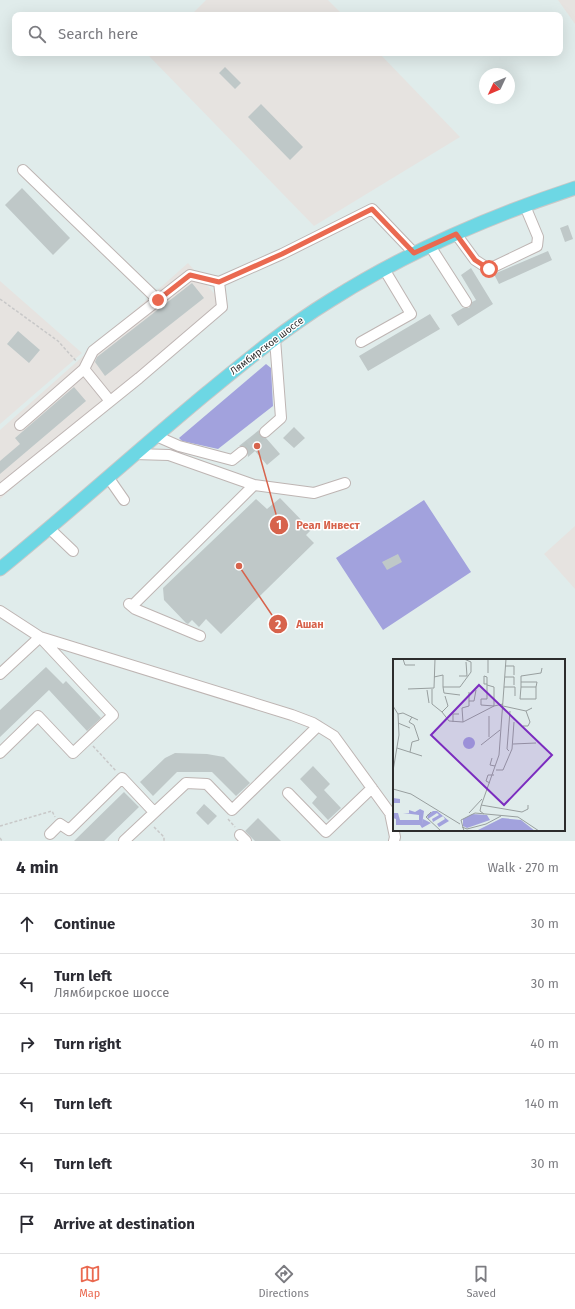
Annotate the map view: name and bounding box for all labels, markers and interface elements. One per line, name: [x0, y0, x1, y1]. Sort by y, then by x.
search box: [12, 12, 563, 56]
icon: search: [26, 23, 48, 45]
text: Search here: [58, 25, 138, 43]
north arrow: [479, 68, 515, 104]
route start: [480, 260, 498, 278]
route end: [149, 291, 167, 309]
street label: Лямбирское шоссе: [228, 314, 306, 378]
callout: Реал Инвест: [269, 513, 368, 536]
text: 1: [276, 518, 282, 532]
text: Реал Инвест: [296, 519, 361, 532]
callout: Ашан: [268, 613, 332, 636]
text: 2: [275, 618, 281, 632]
text: Ашан: [295, 618, 324, 631]
inset map: [393, 659, 565, 831]
text: 4 min: [16, 857, 59, 878]
text: Walk · 270 m: [487, 860, 559, 875]
icon: ahead: [16, 913, 38, 935]
text: Continue: [54, 915, 115, 933]
text: 30 m: [531, 916, 559, 931]
text: Turn left: [54, 967, 112, 985]
icon: left: [16, 973, 38, 995]
text: 30 m: [531, 976, 559, 991]
text: Лямбирское шоссе: [54, 985, 169, 1000]
icon: right: [16, 1033, 38, 1055]
text: Turn right: [54, 1035, 121, 1053]
text: 40 m: [530, 1036, 559, 1051]
icon: left: [16, 1093, 38, 1115]
text: Turn left: [54, 1095, 112, 1113]
text: 140 m: [525, 1096, 559, 1111]
icon: left: [16, 1153, 38, 1175]
text: Turn left: [54, 1155, 112, 1173]
text: 30 m: [531, 1156, 559, 1171]
icon: arrive: [16, 1213, 38, 1235]
text: Arrive at destination: [54, 1215, 195, 1233]
tab: Map: [79, 1263, 101, 1300]
tab: Directions: [258, 1263, 309, 1300]
tab: Saved: [466, 1263, 496, 1300]

